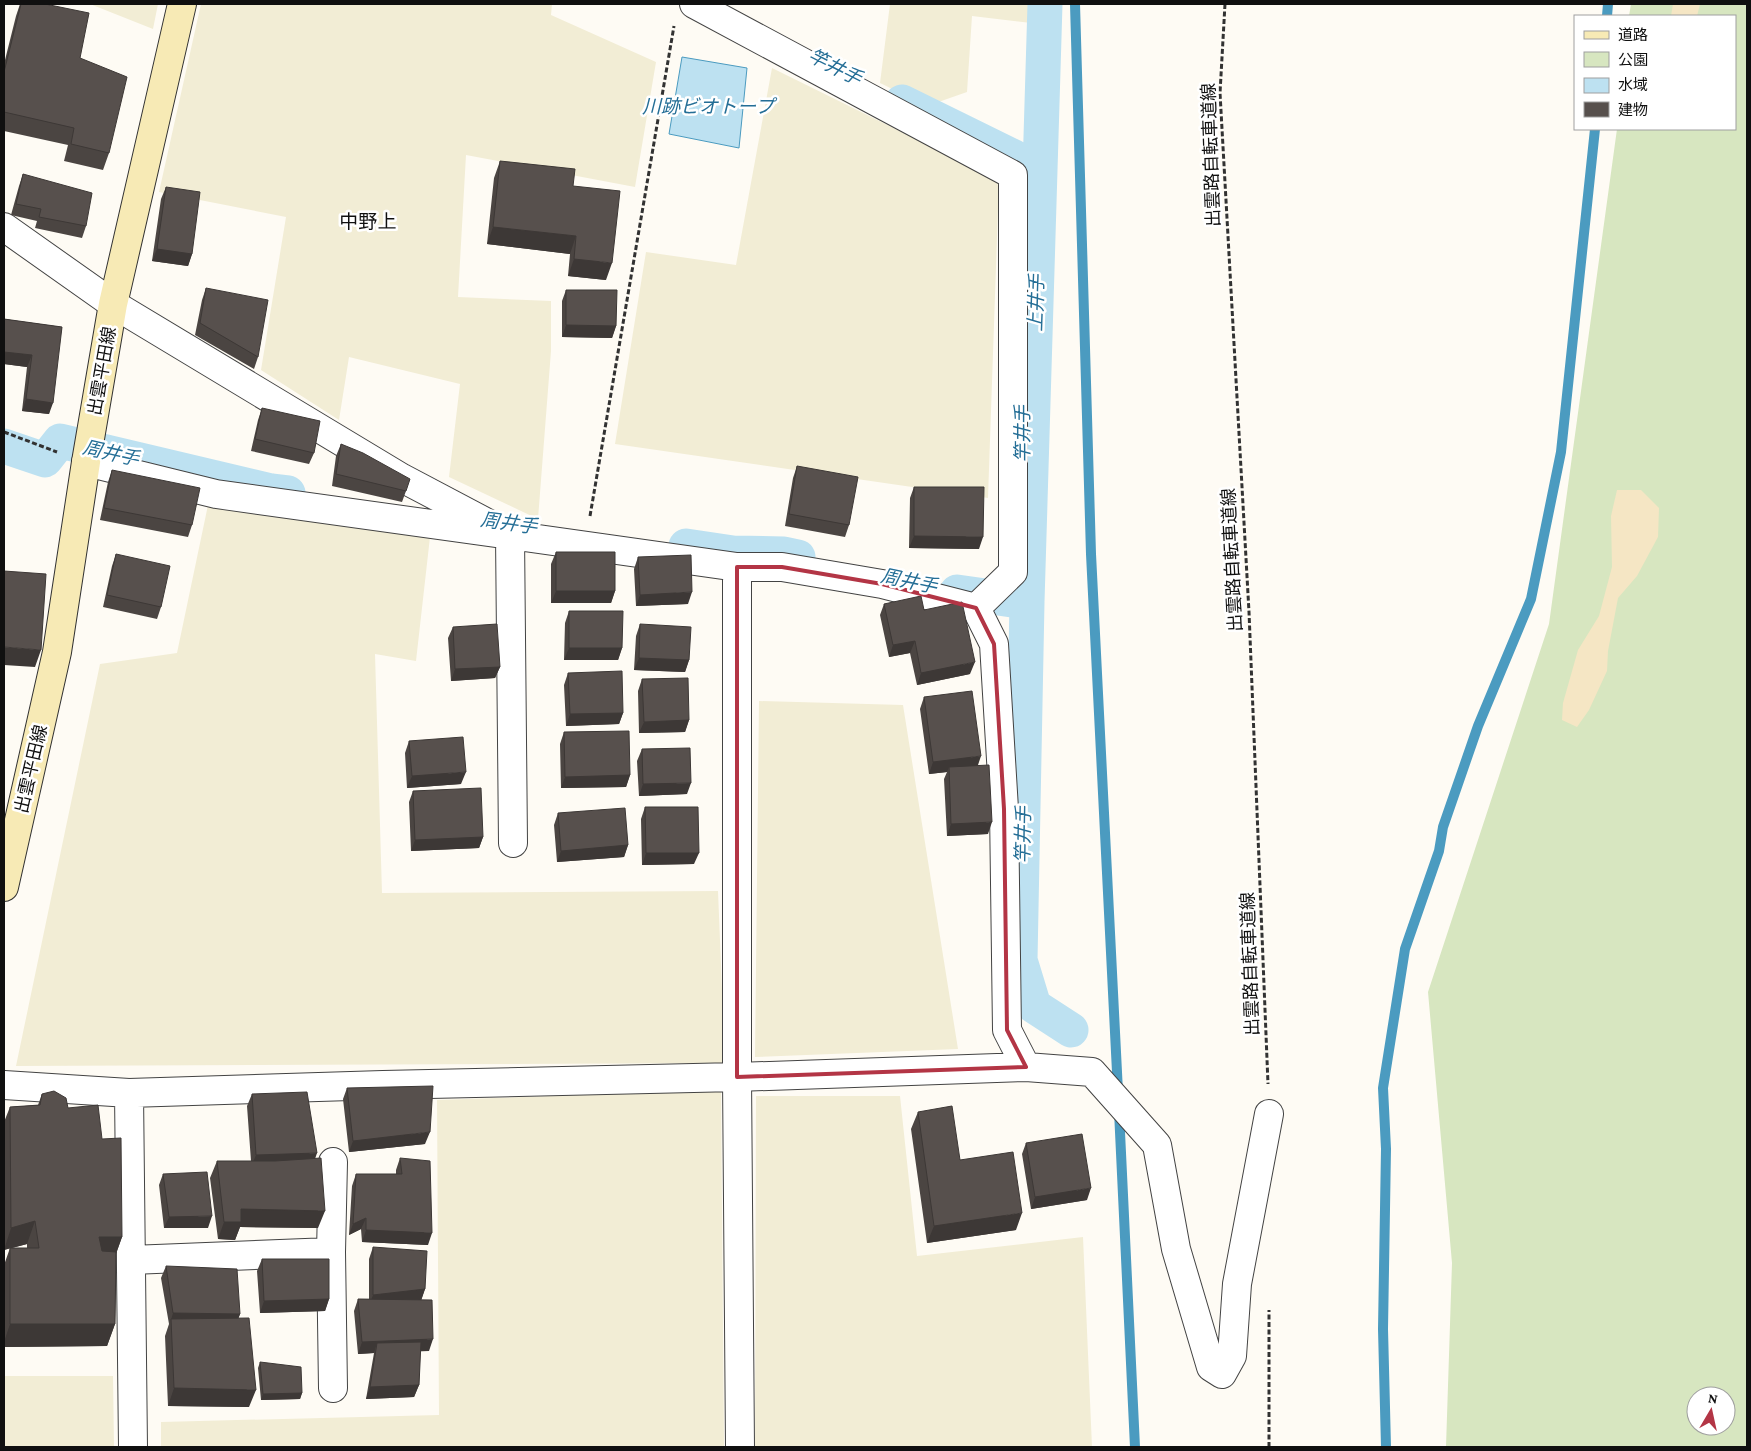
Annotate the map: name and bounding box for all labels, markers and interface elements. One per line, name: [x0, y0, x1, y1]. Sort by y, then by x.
legend: [1574, 15, 1736, 130]
text: 道路: [1618, 27, 1648, 43]
water label: 竿井手: [805, 45, 866, 90]
text: 公園: [1618, 52, 1648, 68]
text: 水域: [1618, 77, 1648, 93]
street label: 出雲路自転車道線: [1198, 83, 1224, 227]
water label: 川跡ビオトープ: [642, 96, 778, 117]
text: 建物: [1618, 102, 1648, 118]
district label: 中野上: [339, 211, 397, 232]
water label: 上井手: [1025, 273, 1048, 332]
street label: 出雲平田線: [84, 325, 120, 417]
water label: 竿井手: [1012, 405, 1033, 463]
water label: 周井手: [81, 436, 142, 470]
street label: 出雲路自転車道線: [1218, 488, 1246, 632]
water label: 周井手: [479, 509, 540, 538]
water label: 周井手: [879, 565, 940, 597]
street label: 出雲平田線: [11, 723, 51, 815]
water label: 竿井手: [1012, 805, 1034, 864]
street label: 出雲路自転車道線: [1237, 892, 1263, 1036]
north arrow: [1686, 1386, 1736, 1436]
text: N: [1707, 1390, 1719, 1407]

